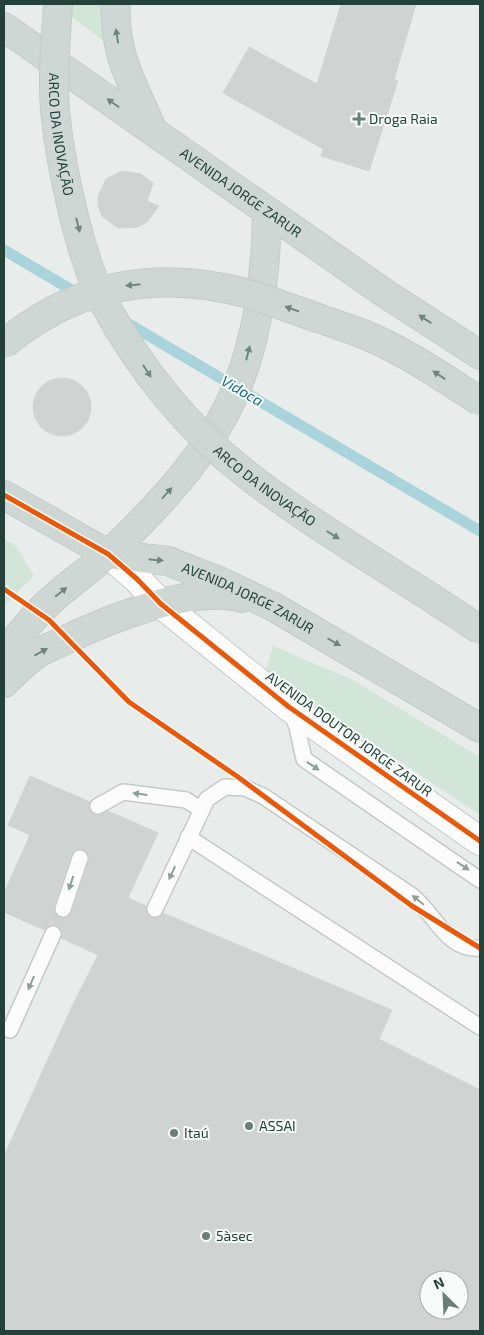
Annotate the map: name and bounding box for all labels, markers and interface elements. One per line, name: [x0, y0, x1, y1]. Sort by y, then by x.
one-way arrow: [112, 28, 120, 44]
street label: ARCO DA INOVAÇÃO: [46, 73, 78, 197]
one-way arrow: [106, 98, 120, 108]
place label: Droga Raia: [369, 110, 438, 127]
marker: Droga Raia: [353, 113, 365, 125]
street label: AVENIDA JORGE ZARUR: [177, 144, 305, 241]
one-way arrow: [74, 218, 82, 233]
one-way arrow: [124, 281, 140, 289]
one-way arrow: [284, 305, 299, 312]
one-way arrow: [418, 314, 431, 324]
one-way arrow: [244, 346, 252, 361]
one-way arrow: [142, 364, 152, 377]
one-way arrow: [433, 370, 446, 379]
water label: Vidoca: [218, 371, 267, 409]
street label: ARCO DA INOVAÇÃO: [210, 442, 319, 529]
one-way arrow: [161, 487, 173, 499]
one-way arrow: [327, 530, 340, 540]
one-way arrow: [148, 556, 164, 564]
street label: AVENIDA JORGE ZARUR: [180, 558, 317, 637]
one-way arrow: [55, 586, 68, 597]
one-way arrow: [327, 638, 342, 646]
one-way arrow: [34, 648, 48, 657]
street label: AVENIDA DOUTOR JORGE ZARUR: [263, 668, 436, 800]
one-way arrow: [307, 761, 320, 771]
one-way arrow: [132, 790, 148, 798]
one-way arrow: [456, 861, 470, 871]
one-way arrow: [167, 866, 176, 881]
one-way arrow: [67, 876, 75, 891]
one-way arrow: [412, 894, 424, 906]
one-way arrow: [27, 976, 35, 990]
place label: ASSAI: [259, 1117, 296, 1134]
marker: ASSAI: [243, 1120, 255, 1132]
place label: Itaú: [184, 1124, 209, 1141]
marker: Itaú: [168, 1127, 180, 1139]
place label: 5àsec: [216, 1227, 253, 1244]
marker: 5àsec: [200, 1230, 212, 1242]
north arrow: [419, 1270, 469, 1320]
text: N: [430, 1273, 447, 1292]

